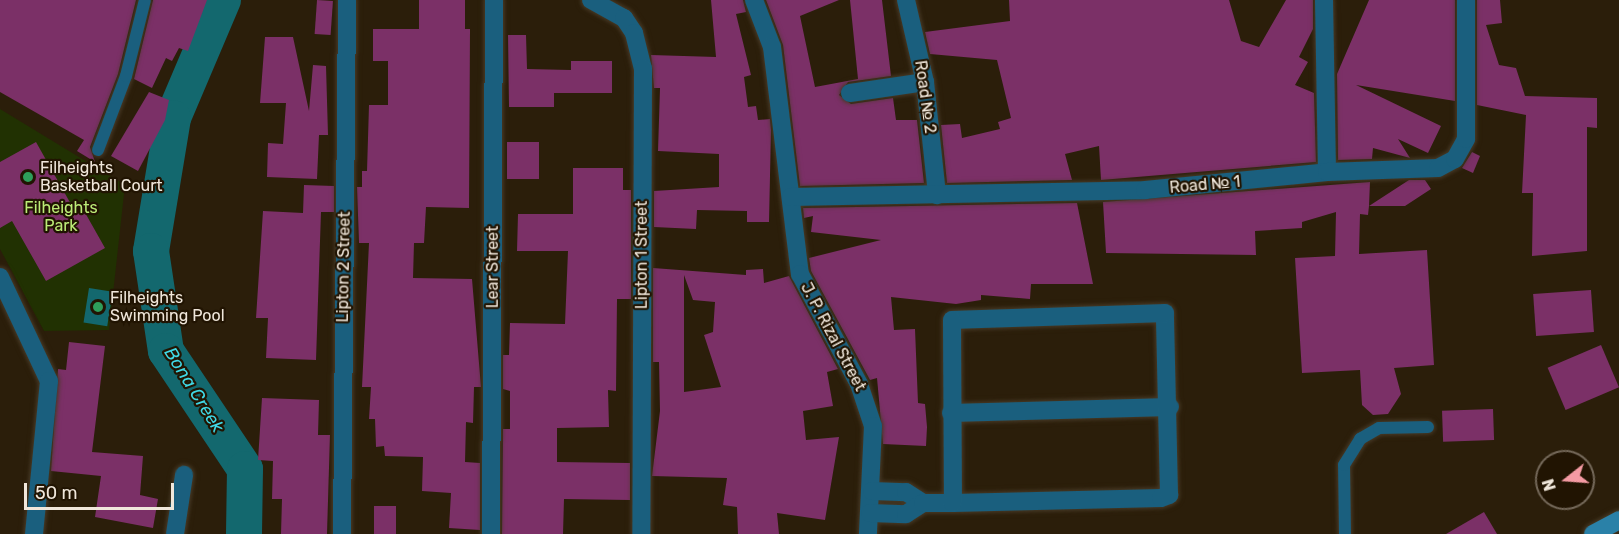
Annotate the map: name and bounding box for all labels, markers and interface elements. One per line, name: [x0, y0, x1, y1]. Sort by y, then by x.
street label: Road № 2: [910, 59, 940, 135]
place label: Filheights Basketball Court: [40, 158, 163, 196]
marker: Filheights Basketball Court: [21, 170, 35, 184]
street label: Road № 1: [1169, 172, 1241, 198]
park label: Filheights Park: [24, 198, 98, 236]
street label: Lipton 1 Street: [632, 201, 652, 309]
street label: Lipton 2 Street: [333, 211, 355, 323]
street label: Lear Street: [483, 226, 503, 308]
street label: J. P. Rizal Street: [796, 279, 870, 395]
place label: Filheights Swimming Pool: [110, 288, 225, 326]
marker: Filheights Swimming Pool: [91, 300, 105, 314]
water label: Bona Creek: [159, 343, 229, 437]
north arrow: [1535, 450, 1595, 510]
scale bar: [27, 471, 177, 509]
text: N: [1538, 477, 1560, 493]
text: 50 m: [35, 482, 78, 504]

